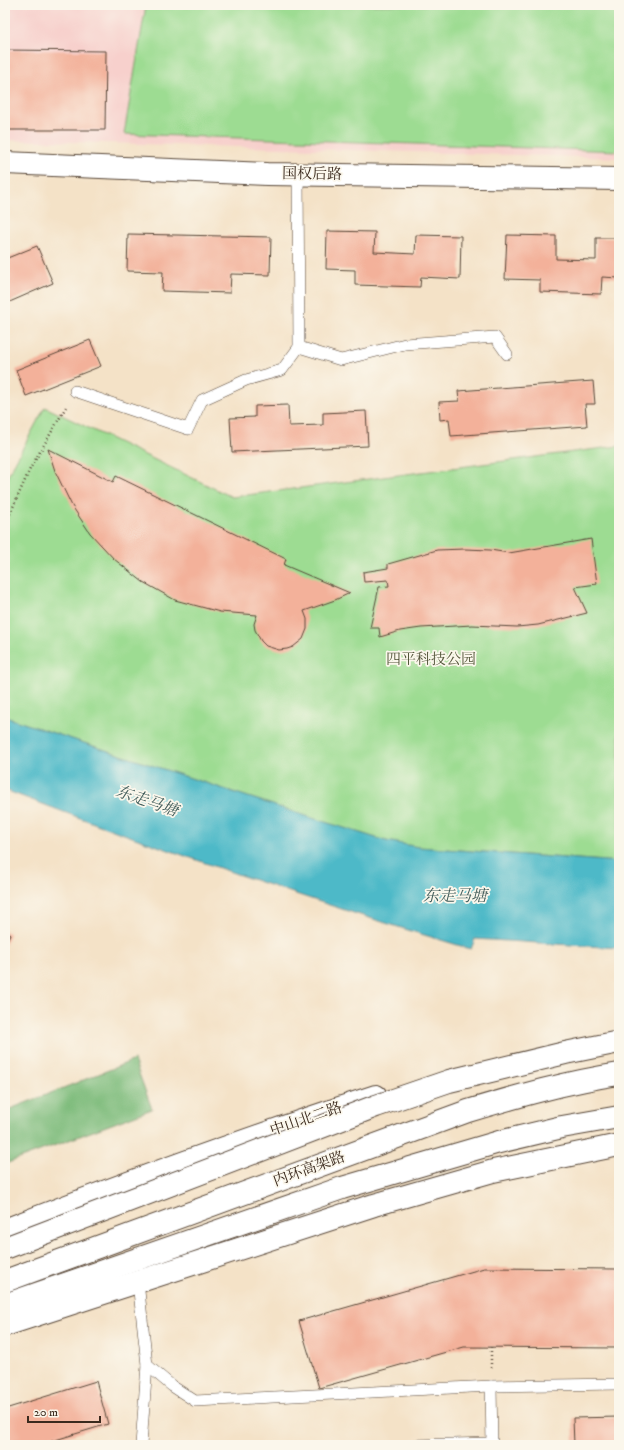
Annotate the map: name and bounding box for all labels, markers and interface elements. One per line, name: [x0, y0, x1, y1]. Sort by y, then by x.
street label: 国权后路: [282, 164, 342, 184]
park label: 四平科技公园: [386, 650, 476, 669]
water label: 东走马塘: [113, 781, 183, 822]
water label: 东走马塘: [423, 886, 490, 906]
street label: 中山北二路: [267, 1098, 345, 1140]
street label: 内环高架路: [271, 1147, 347, 1191]
scale bar: [28, 1398, 100, 1424]
text: 20 m: [34, 1405, 58, 1420]

